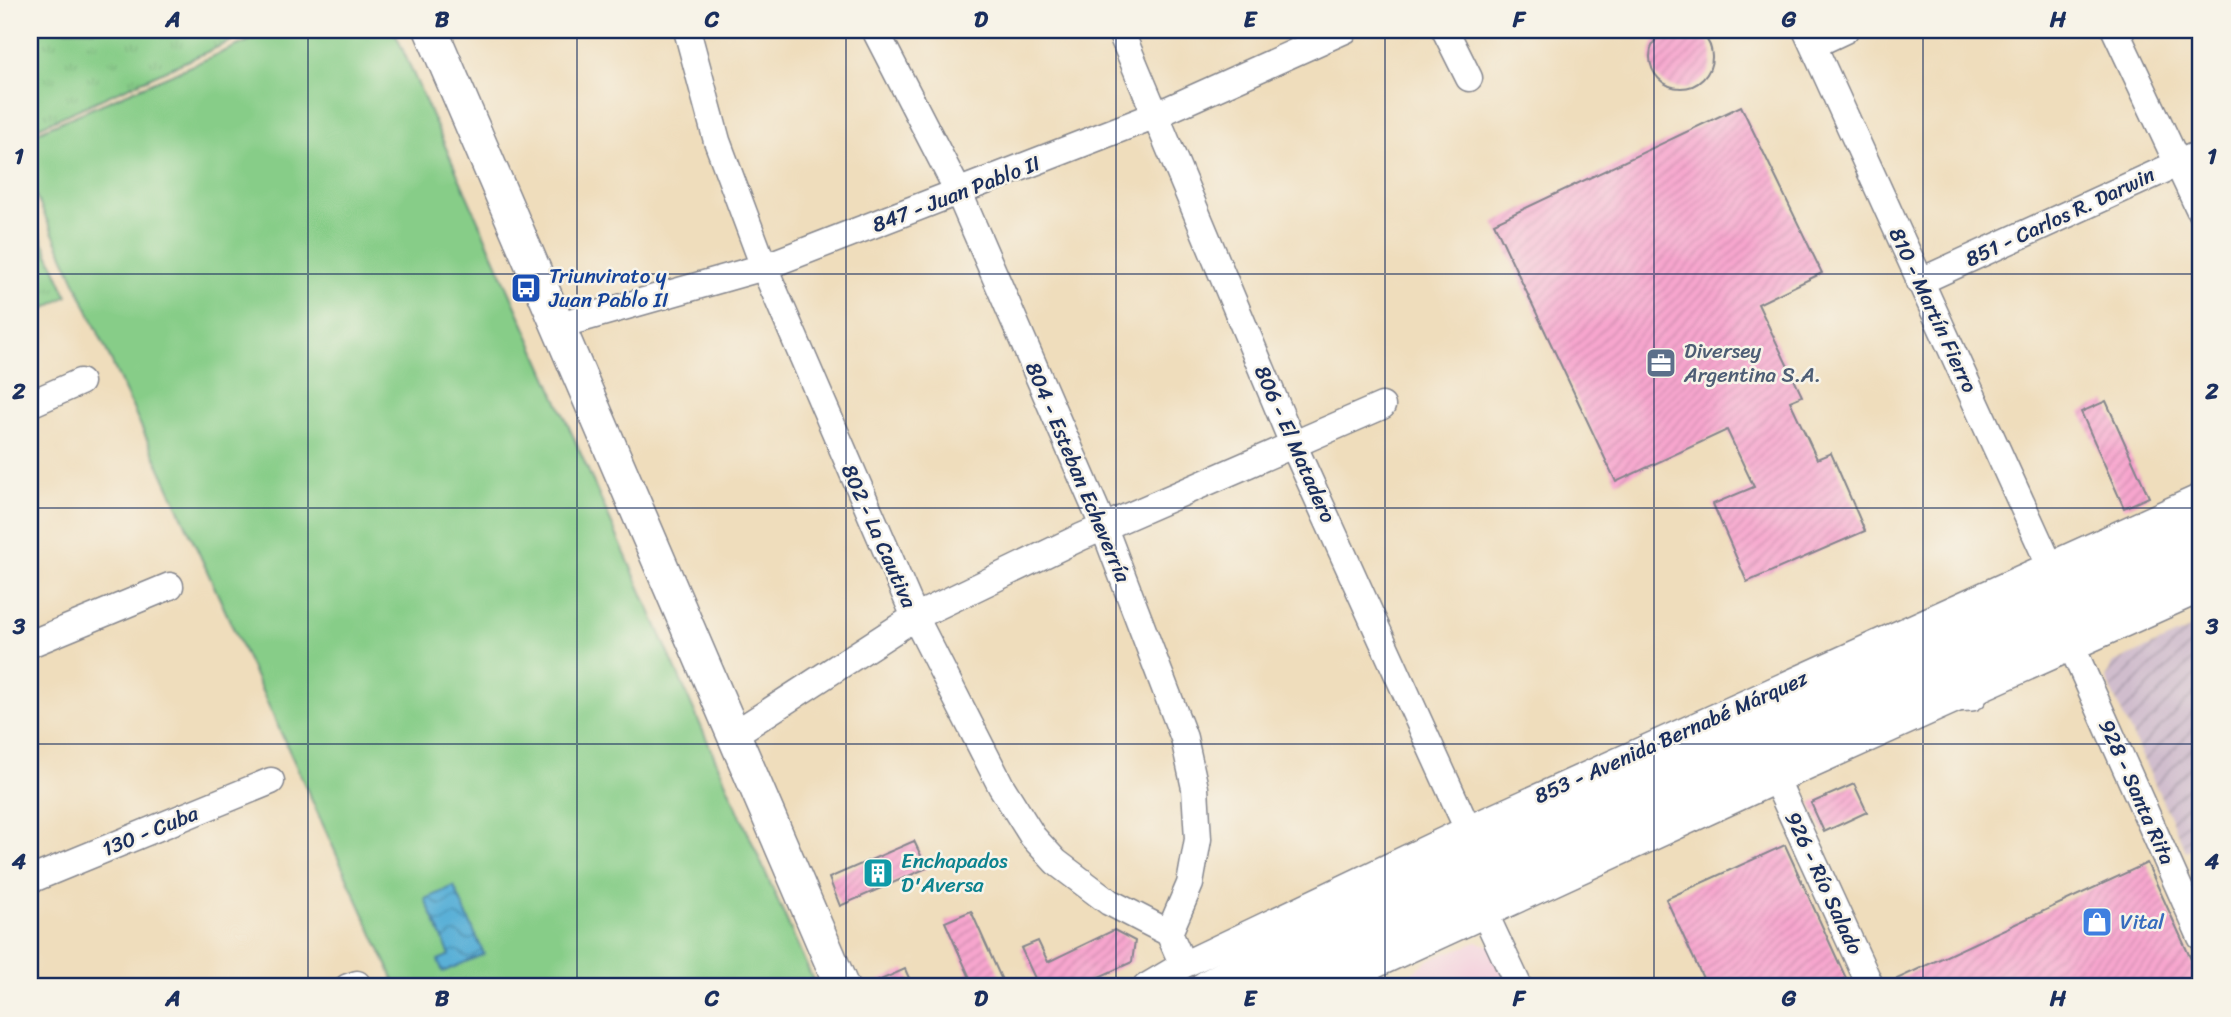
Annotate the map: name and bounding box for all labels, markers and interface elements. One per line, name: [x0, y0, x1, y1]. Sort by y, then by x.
text: A: [164, 0, 181, 40]
text: B: [435, 0, 450, 40]
text: C: [704, 0, 720, 40]
text: D: [974, 0, 989, 40]
text: E: [1244, 0, 1259, 40]
text: F: [1512, 0, 1527, 40]
text: G: [1781, 0, 1797, 40]
text: H: [2049, 0, 2067, 40]
text: 1: [14, 136, 24, 177]
text: 1: [2207, 136, 2217, 177]
street label: 847 - Juan Pablo II: [866, 144, 1046, 244]
street label: 851 - Carlos R. Darwin: [1959, 156, 2161, 278]
street label: 810 - Martín Fierro: [1878, 221, 1988, 399]
place label: Triunvirato y Juan Pablo II: [548, 257, 669, 319]
bus stop icon: Triunvirato y Juan Pablo II: [509, 271, 543, 305]
place label: Diversey Argentina S.A.: [1683, 332, 1821, 394]
office icon: Diversey Argentina S.A.: [1644, 346, 1678, 380]
street label: 804 - Esteban Echeverría: [1014, 356, 1142, 589]
street label: 806 - El Matadero: [1243, 359, 1347, 529]
text: 2: [11, 371, 26, 412]
text: 2: [2204, 371, 2219, 412]
street label: 802 - La Cautiva: [830, 458, 928, 615]
text: 3: [12, 606, 26, 647]
text: 3: [2205, 606, 2219, 647]
street label: 853 - Avenida Bernabé Márquez: [1528, 659, 1814, 815]
street label: 928 - Santa Rita: [2088, 713, 2186, 871]
street label: 130 - Cuba: [96, 794, 204, 868]
street label: 926 - Río Salado: [1774, 805, 1874, 961]
text: 4: [11, 841, 27, 882]
text: 4: [2204, 841, 2220, 882]
place label: Enchapados D'Aversa: [901, 842, 1008, 904]
building icon: Enchapados D'Aversa: [861, 856, 895, 890]
place label: Vital: [2120, 903, 2165, 941]
shop icon: Vital: [2080, 905, 2114, 939]
text: A: [164, 978, 181, 1017]
text: B: [435, 978, 450, 1017]
text: C: [704, 978, 720, 1017]
text: D: [974, 978, 989, 1017]
text: E: [1244, 978, 1259, 1017]
text: F: [1512, 978, 1527, 1017]
text: G: [1781, 978, 1797, 1017]
text: H: [2049, 978, 2067, 1017]

